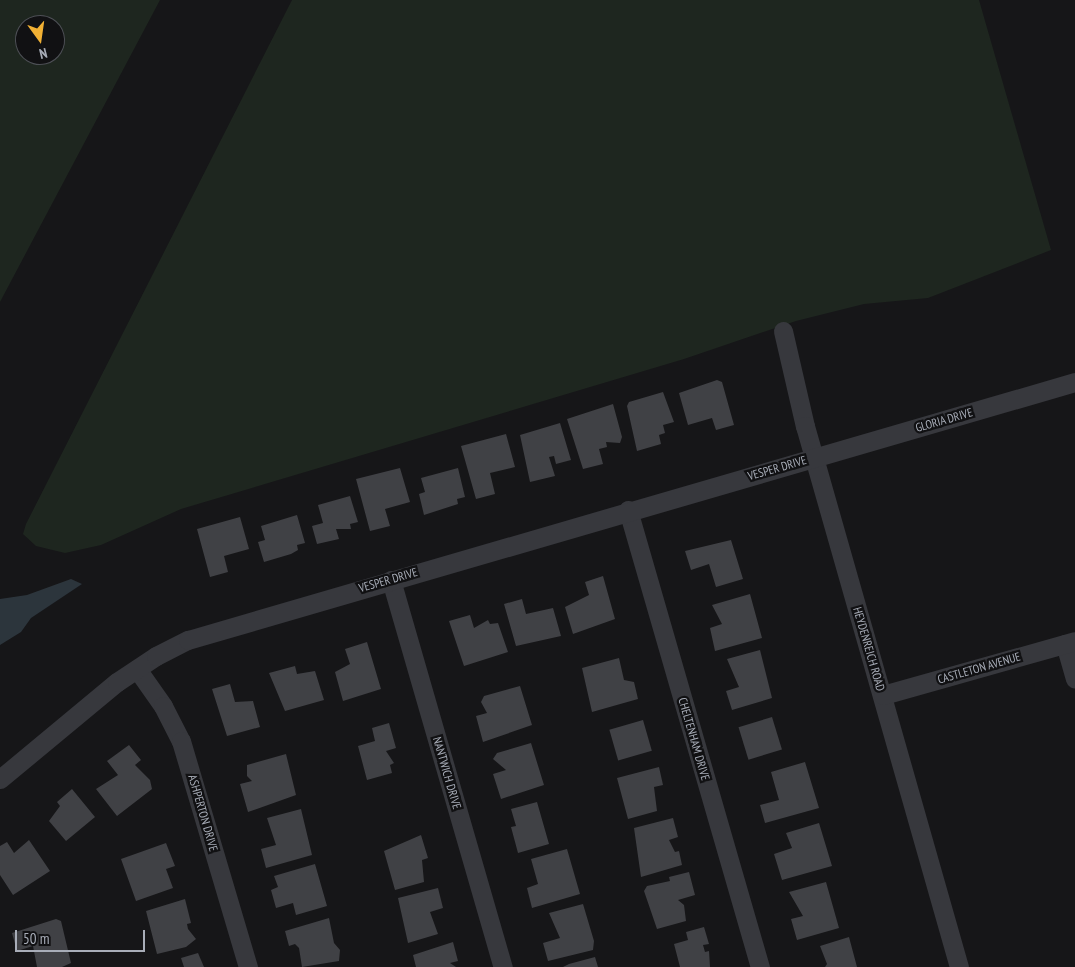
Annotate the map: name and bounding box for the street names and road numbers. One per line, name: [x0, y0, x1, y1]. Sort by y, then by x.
street label: GLORIA DRIVE: [914, 405, 974, 435]
street label: VESPER DRIVE: [746, 453, 808, 483]
street label: VESPER DRIVE: [357, 565, 419, 595]
street label: HEYDENREICH ROAD: [850, 605, 888, 693]
street label: CASTLETON AVENUE: [936, 649, 1022, 687]
street label: CHELTENHAM DRIVE: [675, 696, 713, 782]
street label: NANTWICH DRIVE: [430, 735, 464, 811]
street label: ASHPERTON DRIVE: [185, 773, 221, 853]

